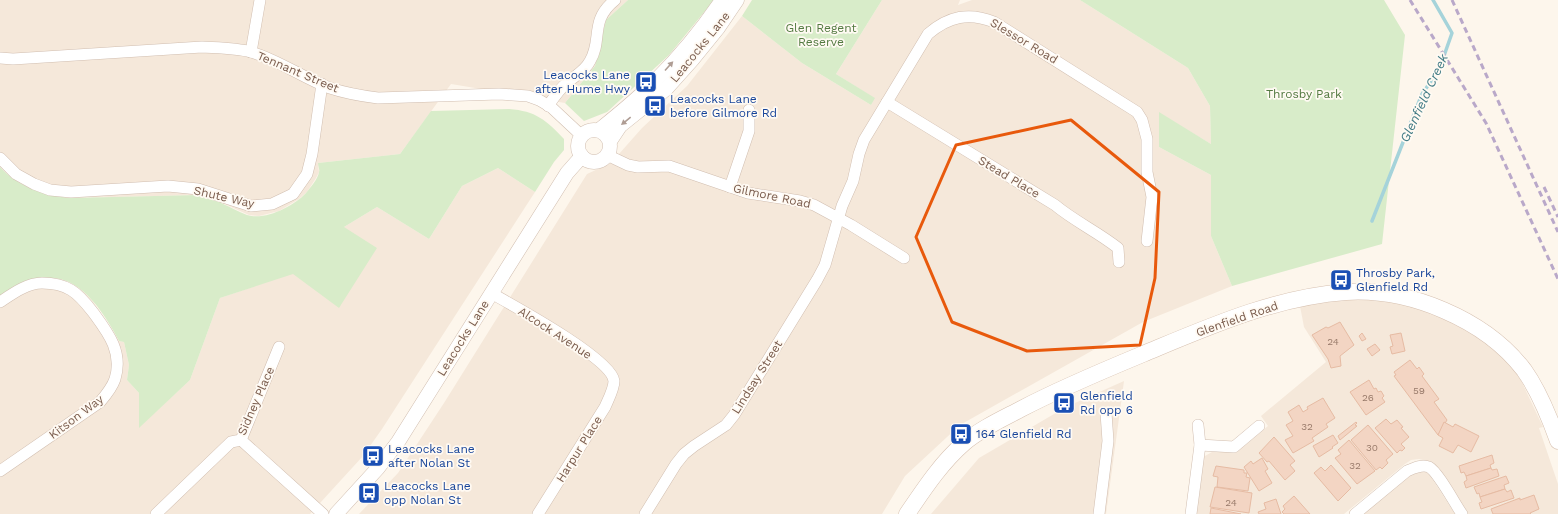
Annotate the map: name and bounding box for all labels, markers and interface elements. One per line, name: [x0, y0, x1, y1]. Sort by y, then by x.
street label: Leacocks Lane: [667, 9, 733, 85]
street label: Slessor Road: [988, 15, 1060, 67]
park label: Glen Regent Reserve: [785, 21, 857, 49]
street label: Tennant Street: [255, 49, 341, 95]
water label: Glenfield Creek: [1397, 51, 1451, 145]
one-way arrow: [664, 61, 674, 71]
place label: Leacocks Lane after Hume Hwy: [535, 68, 631, 96]
bus stop icon: Leacocks Lane after Hume Hwy: [633, 69, 659, 95]
park label: Throsby Park: [1266, 87, 1342, 101]
place label: Leacocks Lane before Gilmore Rd: [670, 92, 777, 120]
bus stop icon: Leacocks Lane before Gilmore Rd: [642, 93, 668, 119]
one-way arrow: [621, 117, 632, 125]
street label: Stead Place: [976, 153, 1042, 201]
street label: Gilmore Road: [732, 181, 812, 211]
street label: Shute Way: [192, 183, 257, 211]
place label: Throsby Park, Glenfield Rd: [1356, 266, 1435, 294]
bus stop icon: Throsby Park, Glenfield Rd: [1328, 267, 1354, 293]
street label: Leacocks Lane: [434, 297, 492, 379]
street label: Glenfield Road: [1194, 298, 1280, 340]
street label: Alcock Avenue: [516, 304, 594, 362]
house number: 24: [1327, 336, 1339, 347]
street label: Lindsay Street: [729, 338, 785, 416]
street label: Sidney Place: [235, 364, 277, 438]
house number: 59: [1413, 385, 1425, 396]
place label: Glenfield Rd opp 6: [1080, 389, 1133, 417]
bus stop icon: Glenfield Rd opp 6: [1051, 390, 1077, 416]
street label: Kitson Way: [46, 392, 107, 442]
house number: 26: [1362, 392, 1374, 403]
street label: Harpur Place: [553, 413, 605, 485]
bus stop icon: 164 Glenfield Rd: [948, 421, 974, 447]
house number: 32: [1301, 421, 1313, 432]
place label: 164 Glenfield Rd: [976, 427, 1071, 441]
place label: Leacocks Lane after Nolan St: [388, 442, 475, 470]
house number: 30: [1366, 442, 1378, 453]
bus stop icon: Leacocks Lane after Nolan St: [360, 443, 386, 469]
house number: 32: [1349, 460, 1361, 471]
place label: Leacocks Lane opp Nolan St: [384, 479, 471, 507]
bus stop icon: Leacocks Lane opp Nolan St: [356, 480, 382, 506]
house number: 24: [1225, 497, 1237, 508]

